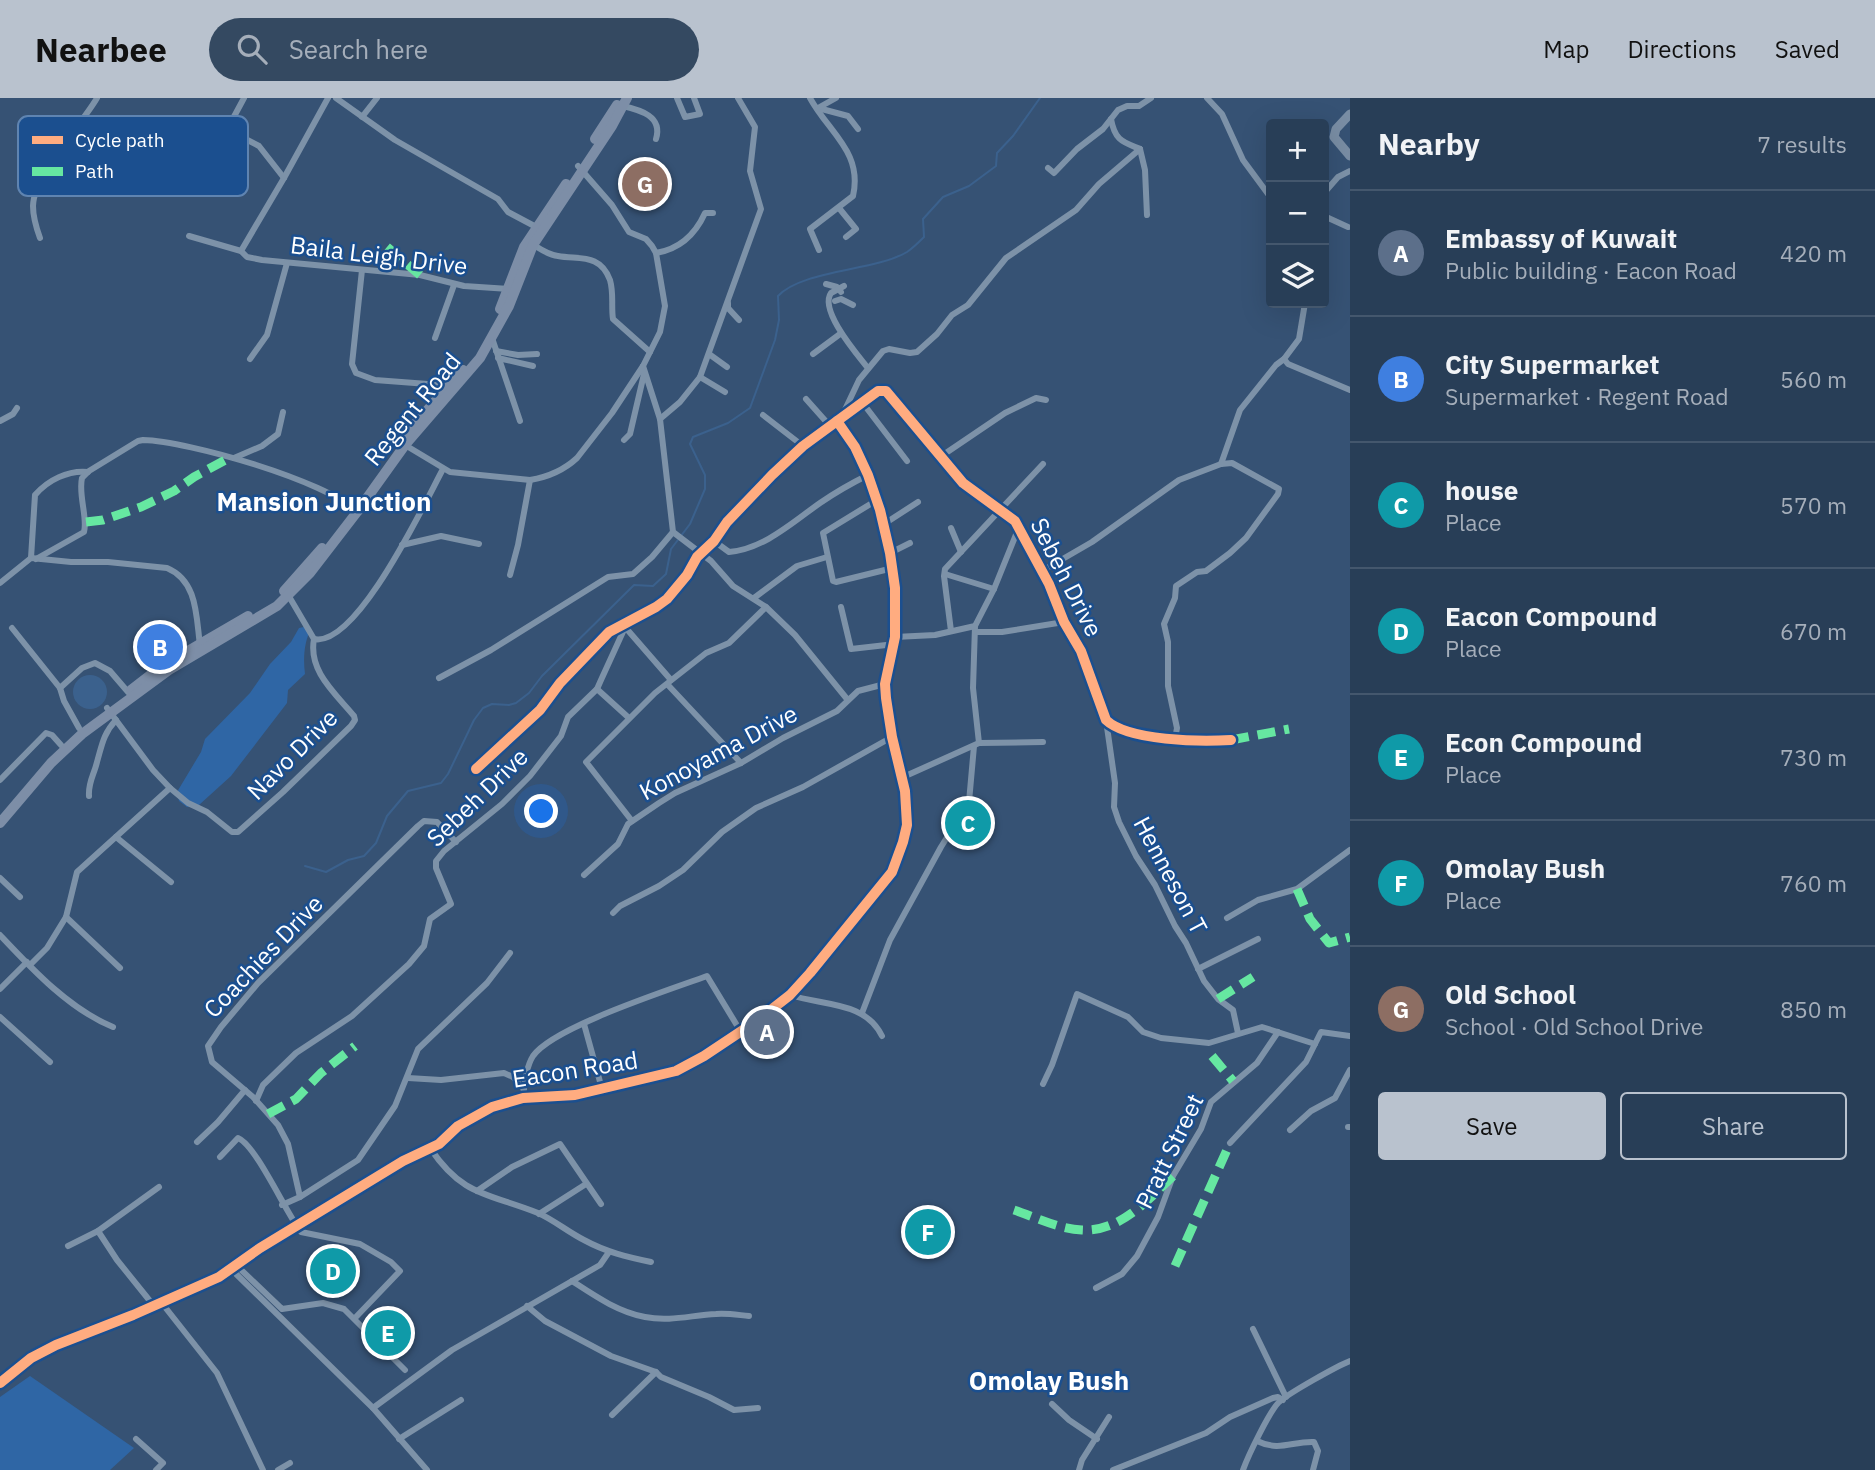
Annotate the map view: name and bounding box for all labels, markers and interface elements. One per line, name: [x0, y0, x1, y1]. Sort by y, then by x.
search box: [209, 18, 699, 81]
text: Nearbee: [35, 28, 167, 71]
icon: search: [233, 30, 271, 68]
text: Search here: [289, 32, 428, 66]
text: Map: [1543, 33, 1589, 65]
text: Directions: [1627, 33, 1737, 65]
text: Saved: [1775, 33, 1840, 65]
legend: [18, 116, 248, 196]
map controls: [1266, 119, 1329, 308]
button: +: [1266, 119, 1329, 182]
text: Nearby: [1378, 124, 1480, 163]
text: Cycle path: [75, 128, 164, 152]
text: 7 results: [1757, 129, 1847, 159]
pin: G: [622, 158, 668, 210]
text: Path: [75, 159, 114, 183]
button: −: [1266, 182, 1329, 245]
text: Embassy of Kuwait: [1445, 221, 1677, 255]
street label: Baila Leigh Drive: [289, 228, 469, 282]
text: A: [1393, 238, 1409, 268]
text: 420 m: [1780, 238, 1847, 268]
button: layers: [1266, 245, 1329, 308]
text: Public building · Eacon Road: [1445, 255, 1737, 285]
street label: Regent Road: [357, 346, 467, 472]
text: City Supermarket: [1445, 347, 1659, 381]
text: B: [1393, 364, 1409, 394]
text: 560 m: [1780, 364, 1847, 394]
text: Supermarket · Regent Road: [1445, 381, 1729, 411]
text: house: [1445, 473, 1518, 507]
district label: Mansion Junction: [217, 484, 431, 518]
text: C: [1394, 490, 1408, 520]
text: 570 m: [1780, 490, 1847, 520]
text: Place: [1445, 507, 1502, 537]
street label: Sebeh Drive: [1023, 512, 1111, 642]
text: Eacon Compound: [1445, 599, 1657, 633]
text: D: [1393, 616, 1409, 646]
text: 670 m: [1780, 616, 1847, 646]
pin: B: [137, 621, 183, 673]
text: Place: [1445, 633, 1502, 663]
street label: Konoyama Drive: [633, 697, 803, 807]
street label: Navo Drive: [240, 702, 344, 806]
text: Econ Compound: [1445, 725, 1642, 759]
street label: Sebeh Drive: [419, 741, 535, 853]
text: E: [1394, 742, 1408, 772]
text: 730 m: [1780, 742, 1847, 772]
text: Place: [1445, 759, 1502, 789]
your location: [524, 794, 558, 828]
pin: C: [945, 797, 991, 849]
street label: Henneson T: [1127, 811, 1215, 940]
text: Omolay Bush: [1445, 851, 1605, 885]
text: F: [1394, 868, 1408, 898]
text: 760 m: [1780, 868, 1847, 898]
text: Place: [1445, 885, 1502, 915]
street label: Coachies Drive: [196, 888, 330, 1024]
text: Old School: [1445, 977, 1576, 1011]
text: G: [1393, 994, 1409, 1024]
text: 850 m: [1780, 994, 1847, 1024]
pin: A: [744, 1006, 790, 1058]
text: School · Old School Drive: [1445, 1011, 1704, 1041]
street label: Eacon Road: [510, 1043, 640, 1095]
street label: Pratt Street: [1127, 1088, 1211, 1214]
button: Save: [1378, 1092, 1606, 1160]
button: Share: [1620, 1092, 1847, 1160]
pin: F: [905, 1206, 951, 1258]
pin: D: [310, 1245, 356, 1297]
pin: E: [365, 1307, 411, 1359]
district label: Omolay Bush: [969, 1363, 1129, 1397]

